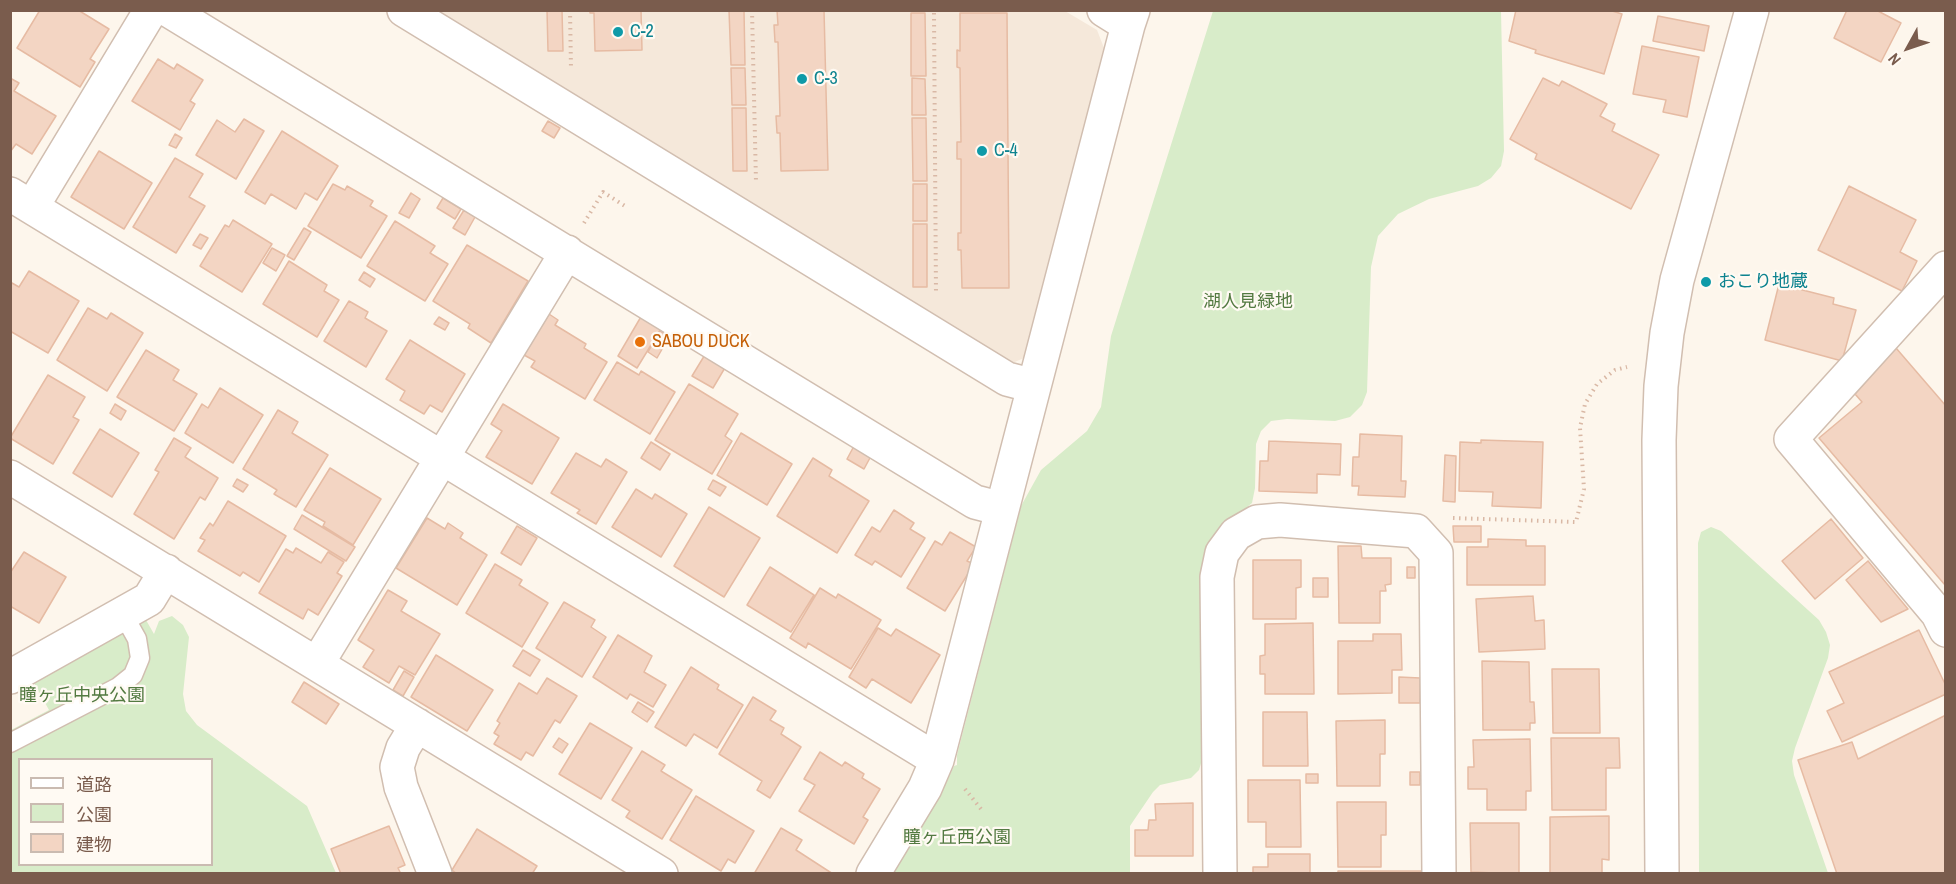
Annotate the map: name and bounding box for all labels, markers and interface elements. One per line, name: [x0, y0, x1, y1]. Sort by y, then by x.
north arrow: [1878, 18, 1938, 78]
place label: C-2: [630, 21, 654, 43]
marker: C-2: [611, 25, 625, 39]
text: N: [1883, 49, 1906, 70]
place label: C-3: [814, 68, 838, 90]
marker: C-3: [795, 72, 809, 86]
place label: C-4: [994, 140, 1018, 162]
marker: C-4: [975, 144, 989, 158]
place label: おこり地蔵: [1718, 271, 1808, 293]
marker: おこり地蔵: [1699, 275, 1713, 289]
park label: 湖人見緑地: [1203, 291, 1293, 313]
place label: SABOU DUCK: [652, 331, 750, 353]
marker: SABOU DUCK: [633, 335, 647, 349]
park label: 瞳ヶ丘中央公園: [19, 685, 145, 707]
legend: [18, 758, 213, 866]
text: 道路: [76, 772, 112, 797]
text: 公園: [76, 802, 112, 827]
park label: 瞳ヶ丘西公園: [903, 827, 1011, 849]
text: 建物: [76, 832, 112, 857]

